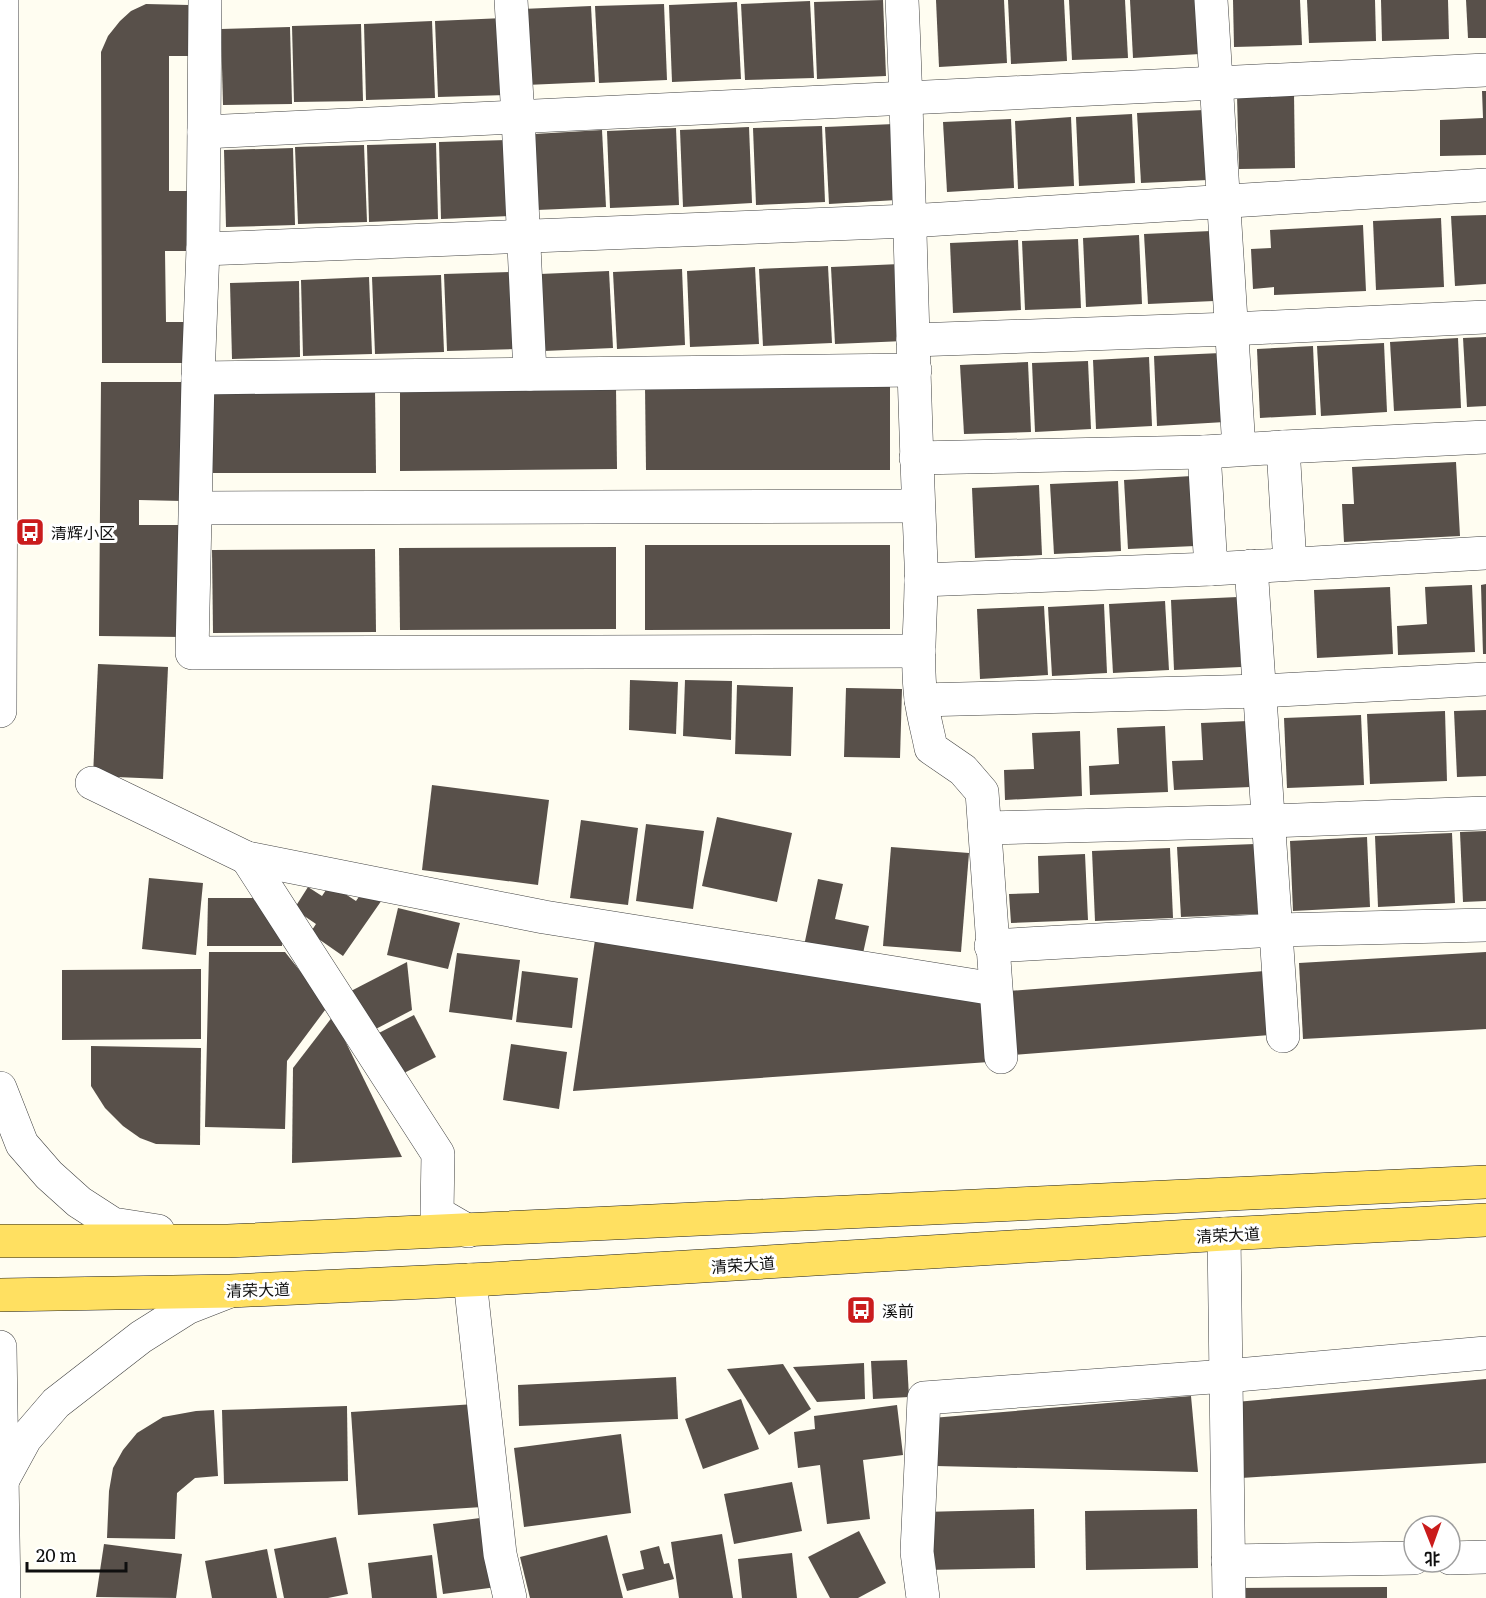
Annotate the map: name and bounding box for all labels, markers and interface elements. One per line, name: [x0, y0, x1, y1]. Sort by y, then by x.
bus stop icon: 清辉小区: [14, 516, 46, 548]
place label: 清辉小区: [51, 520, 115, 544]
street label: 清荣大道: [1195, 1220, 1261, 1248]
street label: 清荣大道: [710, 1250, 776, 1278]
street label: 清荣大道: [226, 1276, 290, 1302]
bus stop icon: 溪前: [845, 1294, 877, 1326]
place label: 溪前: [882, 1298, 914, 1322]
north arrow: [1402, 1514, 1462, 1574]
scale bar: [27, 1535, 126, 1573]
text: 20 m: [36, 1541, 77, 1568]
text: 北: [1424, 1548, 1440, 1572]

